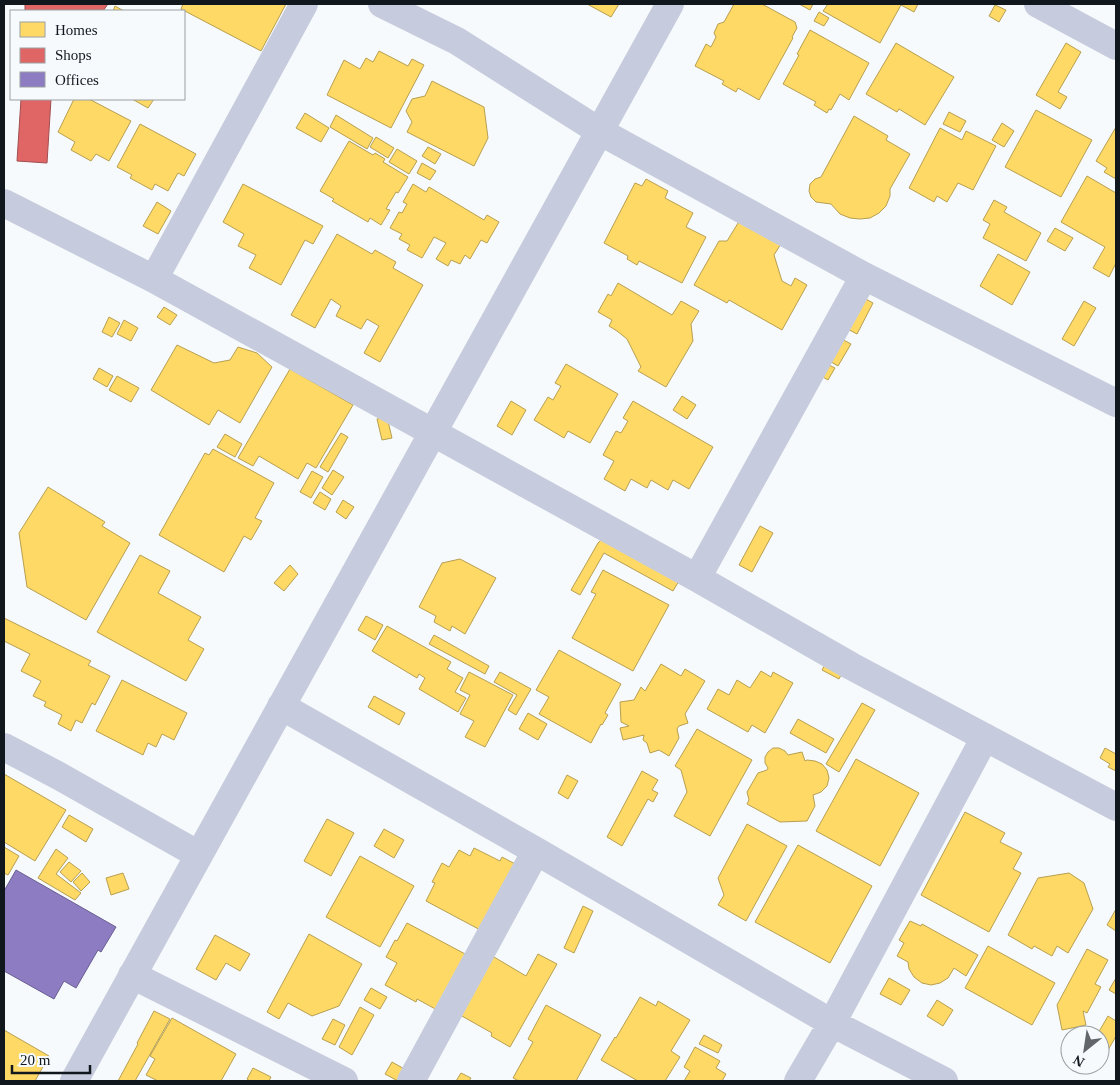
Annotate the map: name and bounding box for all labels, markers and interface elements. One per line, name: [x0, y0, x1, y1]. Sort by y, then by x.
legend: [10, 10, 185, 100]
text: Homes: [55, 22, 98, 38]
text: Shops: [55, 47, 92, 63]
text: Offices: [55, 72, 99, 88]
north arrow: [1060, 1025, 1110, 1075]
scale bar: [12, 1042, 90, 1074]
text: 20 m: [20, 1052, 51, 1068]
text: N: [1071, 1052, 1087, 1070]

